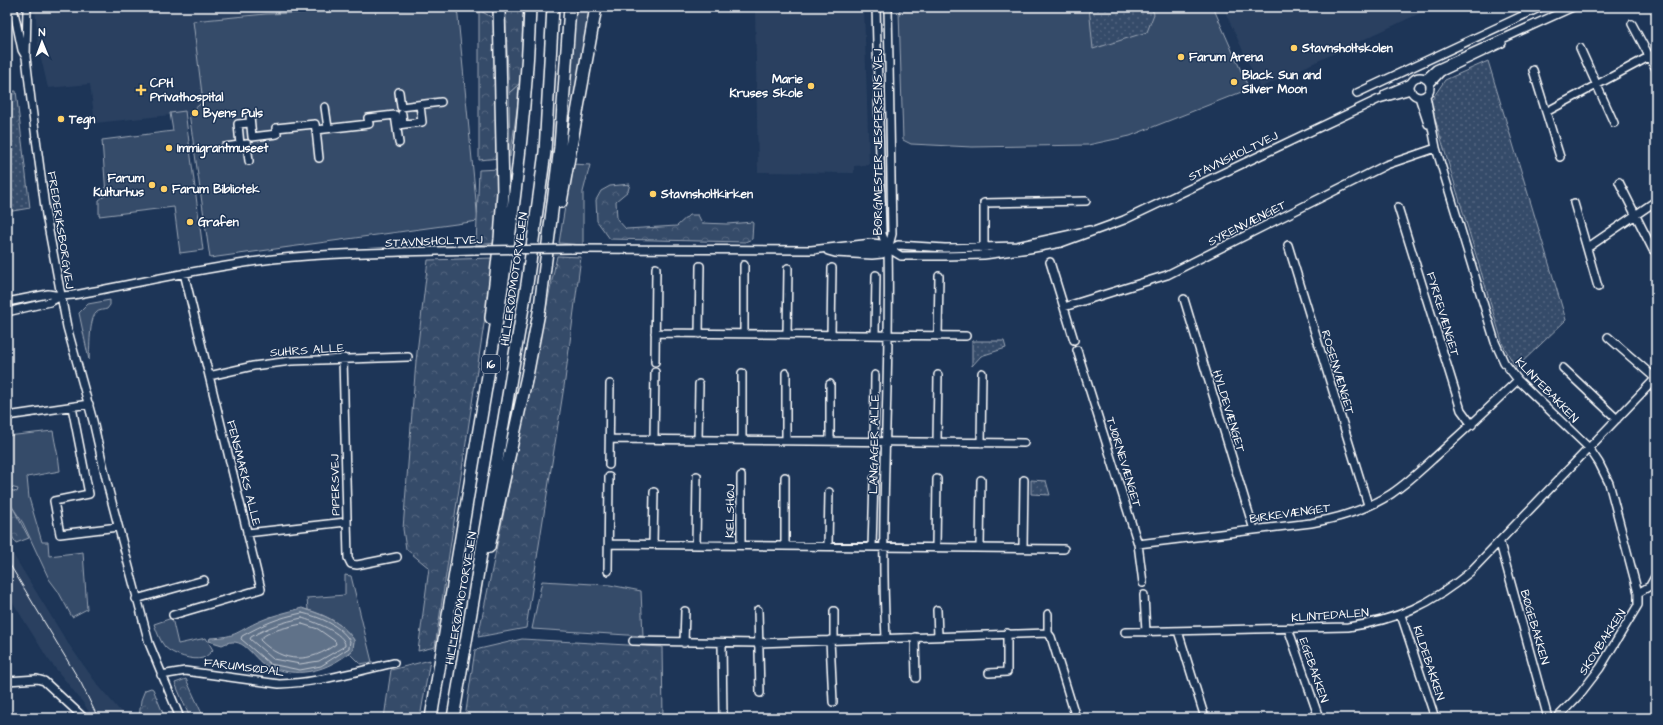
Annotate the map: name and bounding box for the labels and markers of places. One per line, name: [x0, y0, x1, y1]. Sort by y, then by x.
place label: Stavnsholtskolen: [1301, 40, 1393, 57]
marker: Stavnsholtskolen: [1289, 43, 1299, 53]
place label: Farum Arena: [1189, 49, 1264, 66]
marker: Farum Arena: [1176, 52, 1186, 62]
place label: Black Sun and Silver Moon: [1241, 67, 1322, 98]
place label: Marie Kruses Skole: [729, 71, 804, 102]
place label: CPH Privathospital: [150, 75, 223, 107]
marker: Black Sun and Silver Moon: [1229, 77, 1239, 87]
marker: Marie Kruses Skole: [806, 81, 816, 91]
marker: CPH Privathospital: [135, 84, 147, 96]
place label: Byens Puls: [203, 105, 263, 123]
marker: Byens Puls: [190, 108, 200, 118]
place label: Tegn: [68, 111, 95, 130]
marker: Tegn: [56, 114, 66, 124]
place label: Immigrantmuseet: [177, 140, 269, 159]
marker: Immigrantmuseet: [164, 143, 174, 153]
place label: Farum Kulturhus: [93, 170, 145, 201]
marker: Farum Kulturhus: [147, 180, 157, 190]
place label: Farum Bibliotek: [172, 181, 260, 198]
marker: Farum Bibliotek: [159, 184, 169, 194]
place label: Stavnsholtkirken: [660, 186, 753, 203]
marker: Stavnsholtkirken: [648, 189, 658, 199]
place label: Grafen: [198, 214, 239, 231]
marker: Grafen: [185, 217, 195, 227]

